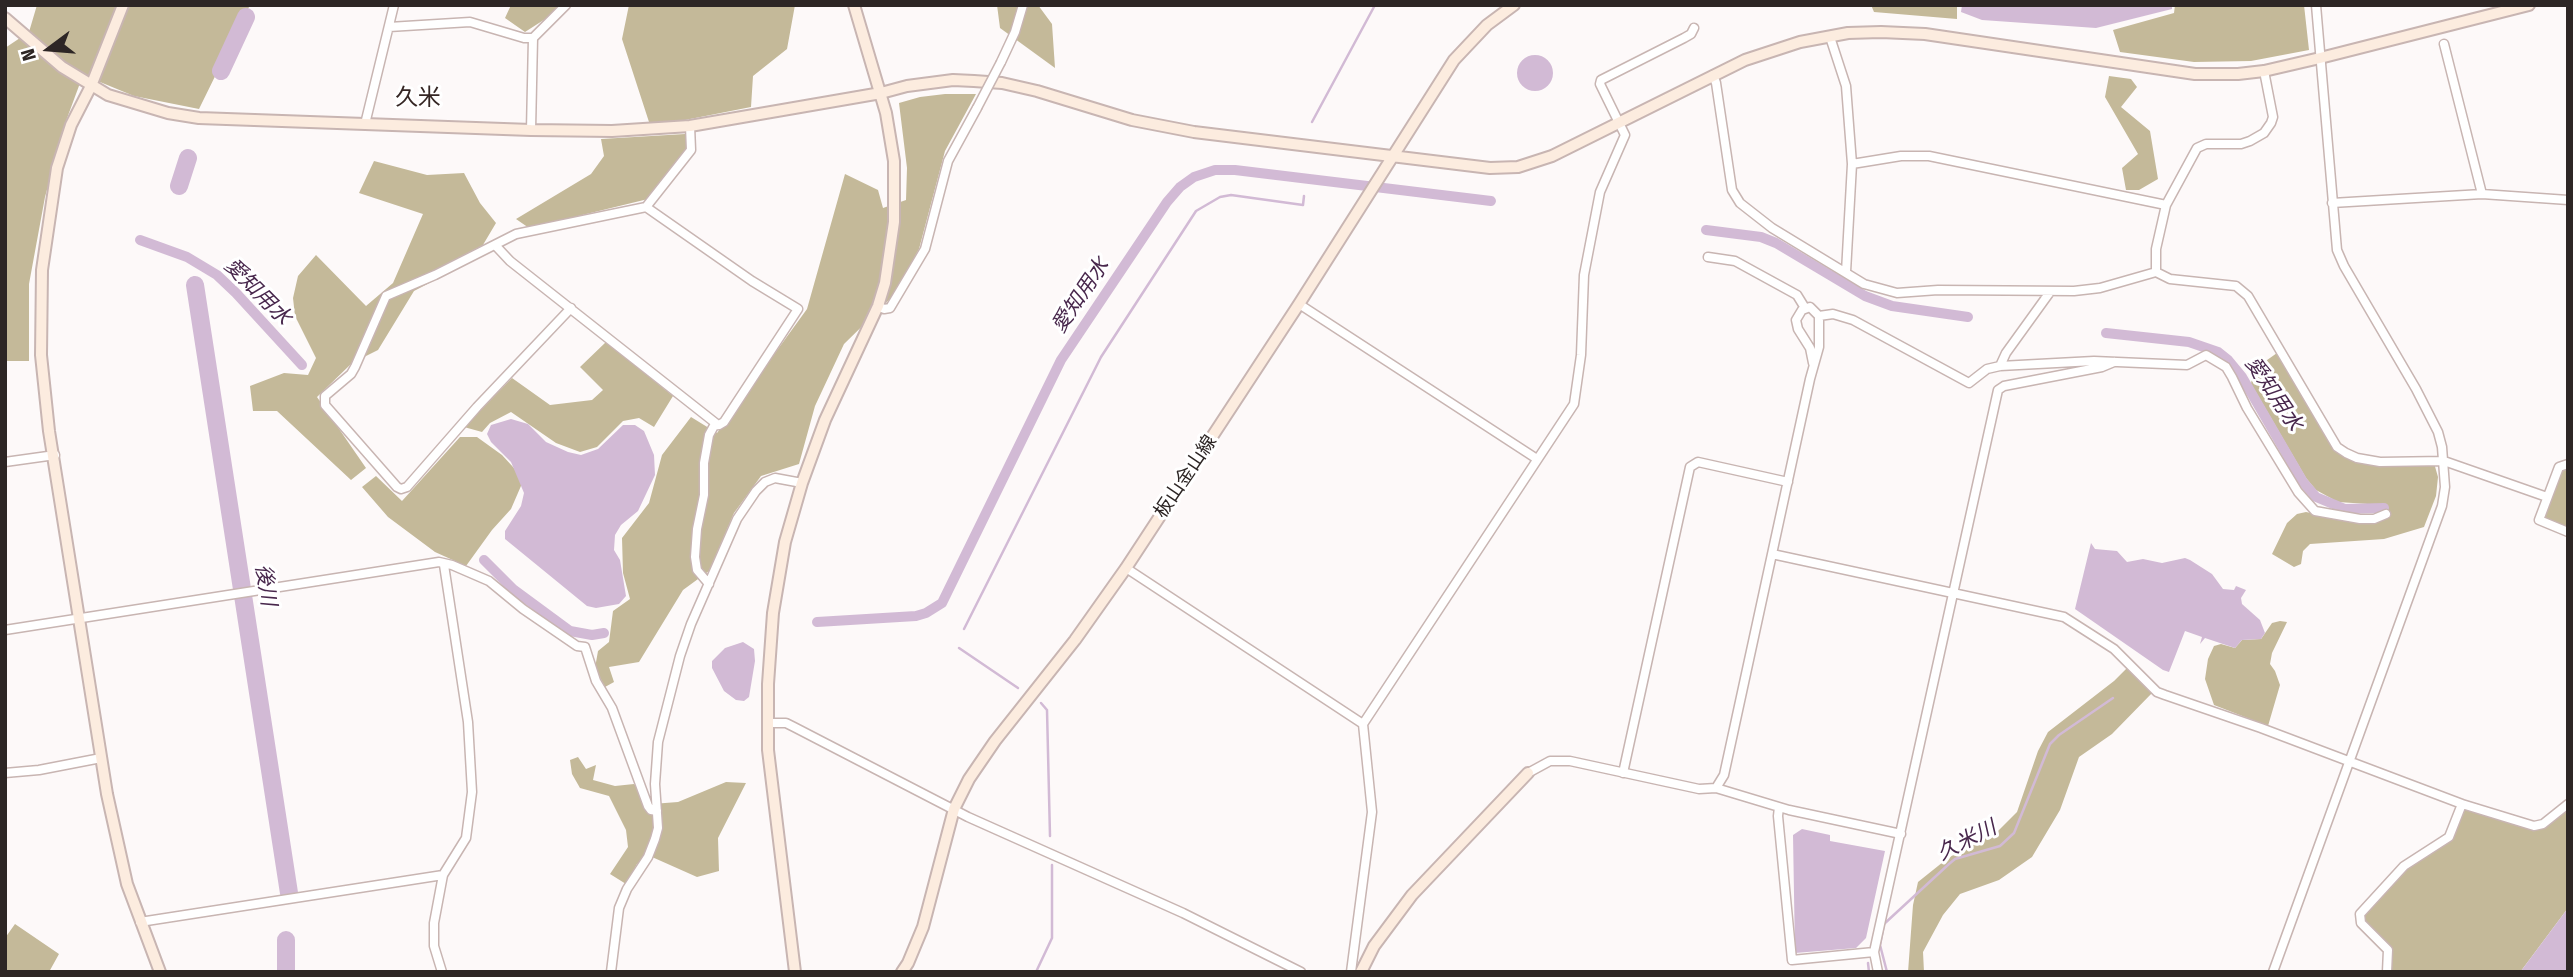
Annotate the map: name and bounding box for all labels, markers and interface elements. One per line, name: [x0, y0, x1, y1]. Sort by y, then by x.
north arrow: [14, 14, 84, 84]
text: N: [16, 46, 41, 64]
district label: 久米: [395, 85, 441, 113]
water label: 愛知用水: [218, 253, 296, 331]
water label: 愛知用水: [1047, 254, 1115, 338]
water label: 愛知用水: [2239, 352, 2307, 436]
street label: 板山金山線: [1150, 431, 1222, 523]
water label: 後川: [249, 562, 281, 608]
water label: 久米川: [1933, 815, 2001, 867]

